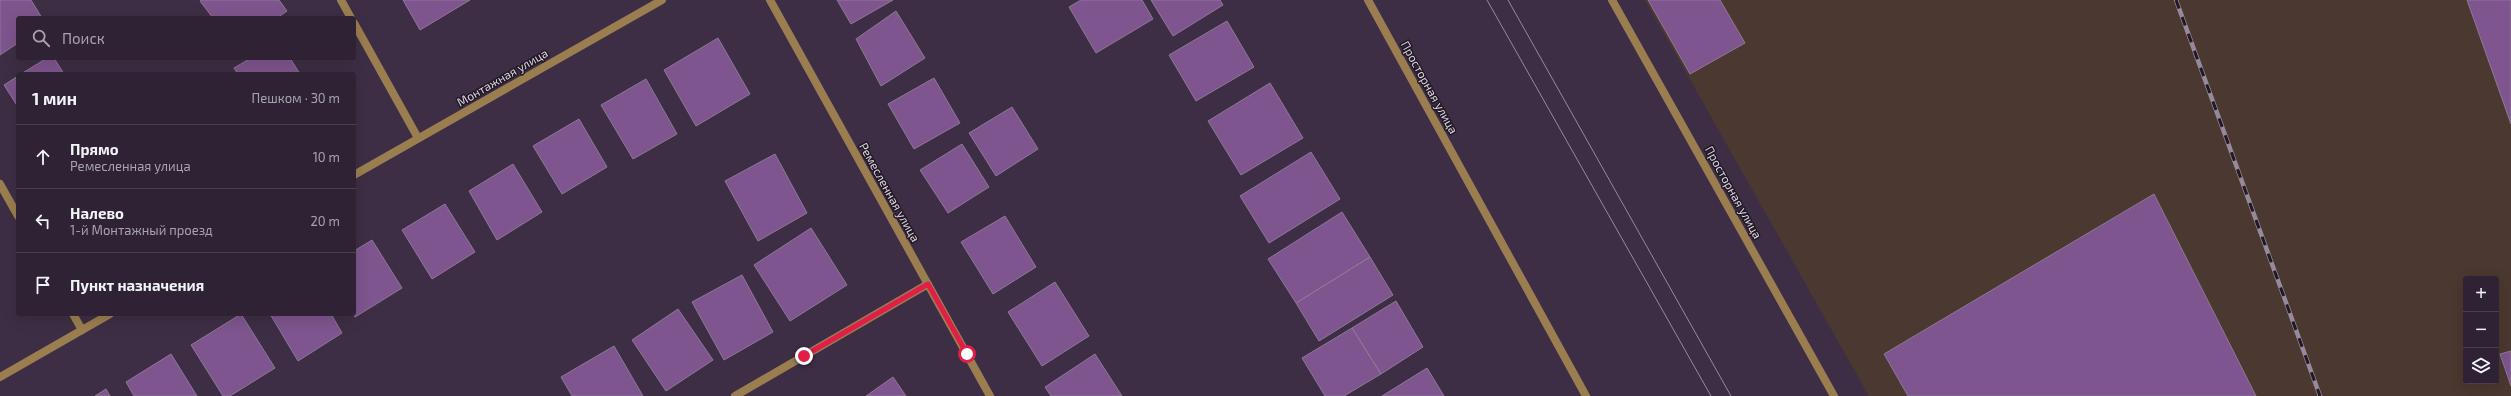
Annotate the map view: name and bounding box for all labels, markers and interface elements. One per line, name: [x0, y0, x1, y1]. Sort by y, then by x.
search box: [16, 16, 356, 60]
icon: search: [30, 27, 52, 49]
text: Поиск: [62, 29, 105, 47]
street label: Просторная улица: [1398, 38, 1461, 136]
street label: Монтажная улица: [454, 45, 550, 110]
text: 1 мин: [32, 88, 77, 108]
text: Пешком · 30 m: [252, 90, 340, 106]
text: Прямо: [70, 140, 119, 158]
street label: Ремесленная улица: [856, 140, 923, 245]
street label: Просторная улица: [1702, 143, 1765, 241]
icon: ahead: [32, 146, 54, 168]
text: 10 m: [313, 149, 340, 165]
text: Ремесленная улица: [70, 158, 191, 174]
text: Налево: [70, 204, 124, 222]
icon: left: [32, 210, 54, 232]
text: 20 m: [311, 213, 340, 229]
text: 1-й Монтажный проезд: [70, 222, 213, 238]
icon: arrive: [32, 274, 54, 296]
text: Пункт назначения: [70, 276, 204, 294]
map controls: [2463, 276, 2499, 384]
button: +: [2463, 276, 2499, 312]
button: −: [2463, 312, 2499, 348]
route start: [958, 345, 976, 363]
route end: [795, 347, 813, 365]
button: layers: [2463, 348, 2499, 384]

